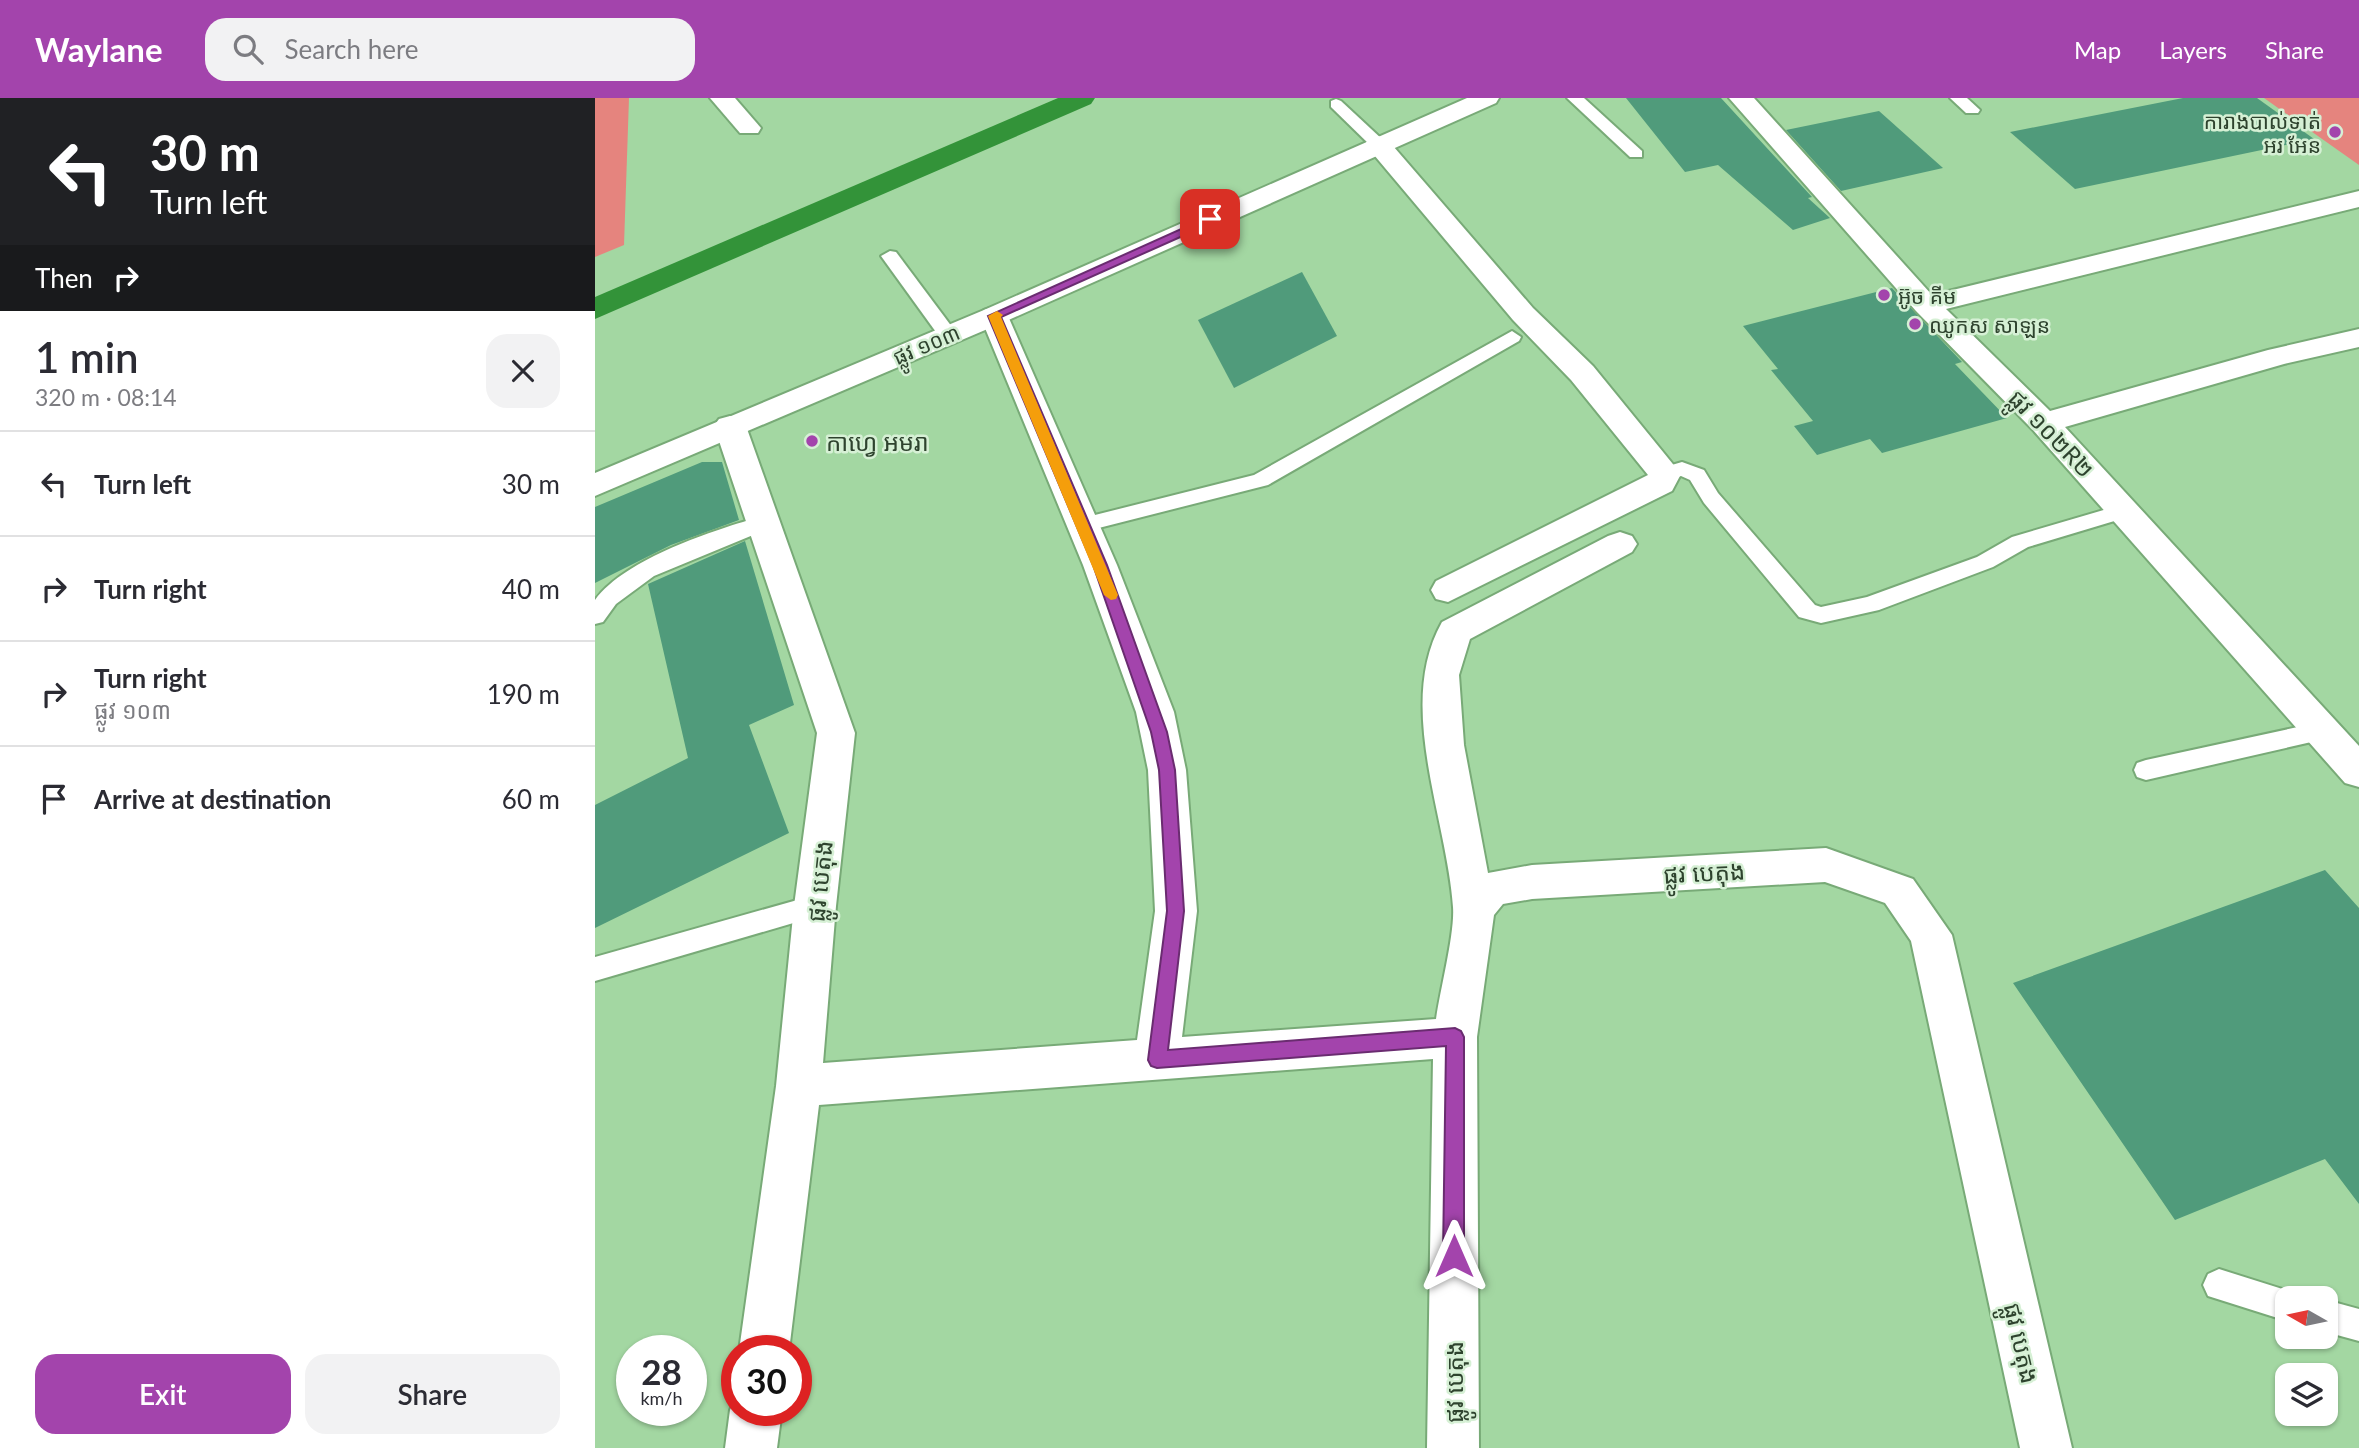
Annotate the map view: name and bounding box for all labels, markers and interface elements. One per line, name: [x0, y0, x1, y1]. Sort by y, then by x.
search box: [205, 18, 695, 81]
text: Waylane: [35, 29, 163, 69]
icon: search: [229, 30, 267, 68]
text: Search here: [285, 33, 419, 65]
text: Map: [2074, 35, 2121, 64]
text: Layers: [2159, 35, 2227, 64]
text: Share: [2265, 35, 2324, 64]
place label: ការាងបាល់ទាត់ អរ អែន: [2204, 108, 2321, 157]
text: 30 m: [150, 123, 260, 181]
marker: ការាងបាល់ទាត់ អរ អែន: [2327, 124, 2343, 140]
icon: left: [35, 126, 126, 217]
text: Turn left: [150, 182, 267, 221]
pin: [1180, 189, 1240, 249]
icon: arrive: [1191, 200, 1229, 238]
icon: right: [107, 259, 145, 297]
text: Then: [35, 262, 93, 294]
place label: អ៊ូច គីម: [1898, 283, 1956, 310]
marker: អ៊ូច គីម: [1876, 287, 1892, 303]
place label: ឈូកស សាឡន: [1929, 312, 2050, 339]
marker: ឈូកស សាឡន: [1907, 316, 1923, 332]
street label: ផ្លូវ ១០៣: [889, 319, 966, 377]
text: 1 min: [35, 332, 139, 382]
button: close: [486, 334, 560, 408]
text: 320 m · 08:14: [35, 383, 177, 411]
street label: ផ្លូវ ១០២R២: [1997, 383, 2101, 489]
place label: កាហ្វេ អមរា: [826, 427, 929, 457]
marker: កាហ្វេ អមរា: [804, 433, 820, 449]
icon: left: [35, 465, 73, 503]
text: Turn left: [94, 468, 191, 500]
text: 30 m: [502, 468, 560, 500]
icon: right: [35, 570, 73, 608]
text: Turn right: [94, 573, 207, 605]
text: 40 m: [502, 573, 560, 605]
text: Turn right: [94, 662, 207, 694]
icon: right: [35, 675, 73, 713]
text: 190 m: [487, 678, 560, 710]
text: ផ្លូវ ១០៣: [94, 696, 171, 724]
icon: arrive: [35, 780, 73, 818]
text: Arrive at destination: [94, 783, 331, 815]
text: 60 m: [502, 783, 560, 815]
street label: ផ្លូវ បេតុង: [800, 839, 847, 924]
street label: ផ្លូវ បេតុង: [1662, 855, 1746, 898]
position arrow: [1417, 1219, 1491, 1293]
north arrow: [2275, 1286, 2338, 1349]
map controls: [2275, 1286, 2338, 1426]
street label: ផ្លូវ បេតុង: [1990, 1300, 2045, 1388]
speed limit sign: 30: [721, 1335, 812, 1426]
street label: ផ្លូវ បេតុង: [1439, 1341, 1477, 1423]
text: 28: [641, 1350, 682, 1392]
button: Exit: [35, 1354, 291, 1434]
button: Share: [305, 1354, 560, 1434]
button: layers: [2275, 1363, 2338, 1426]
text: km/h: [640, 1387, 683, 1409]

